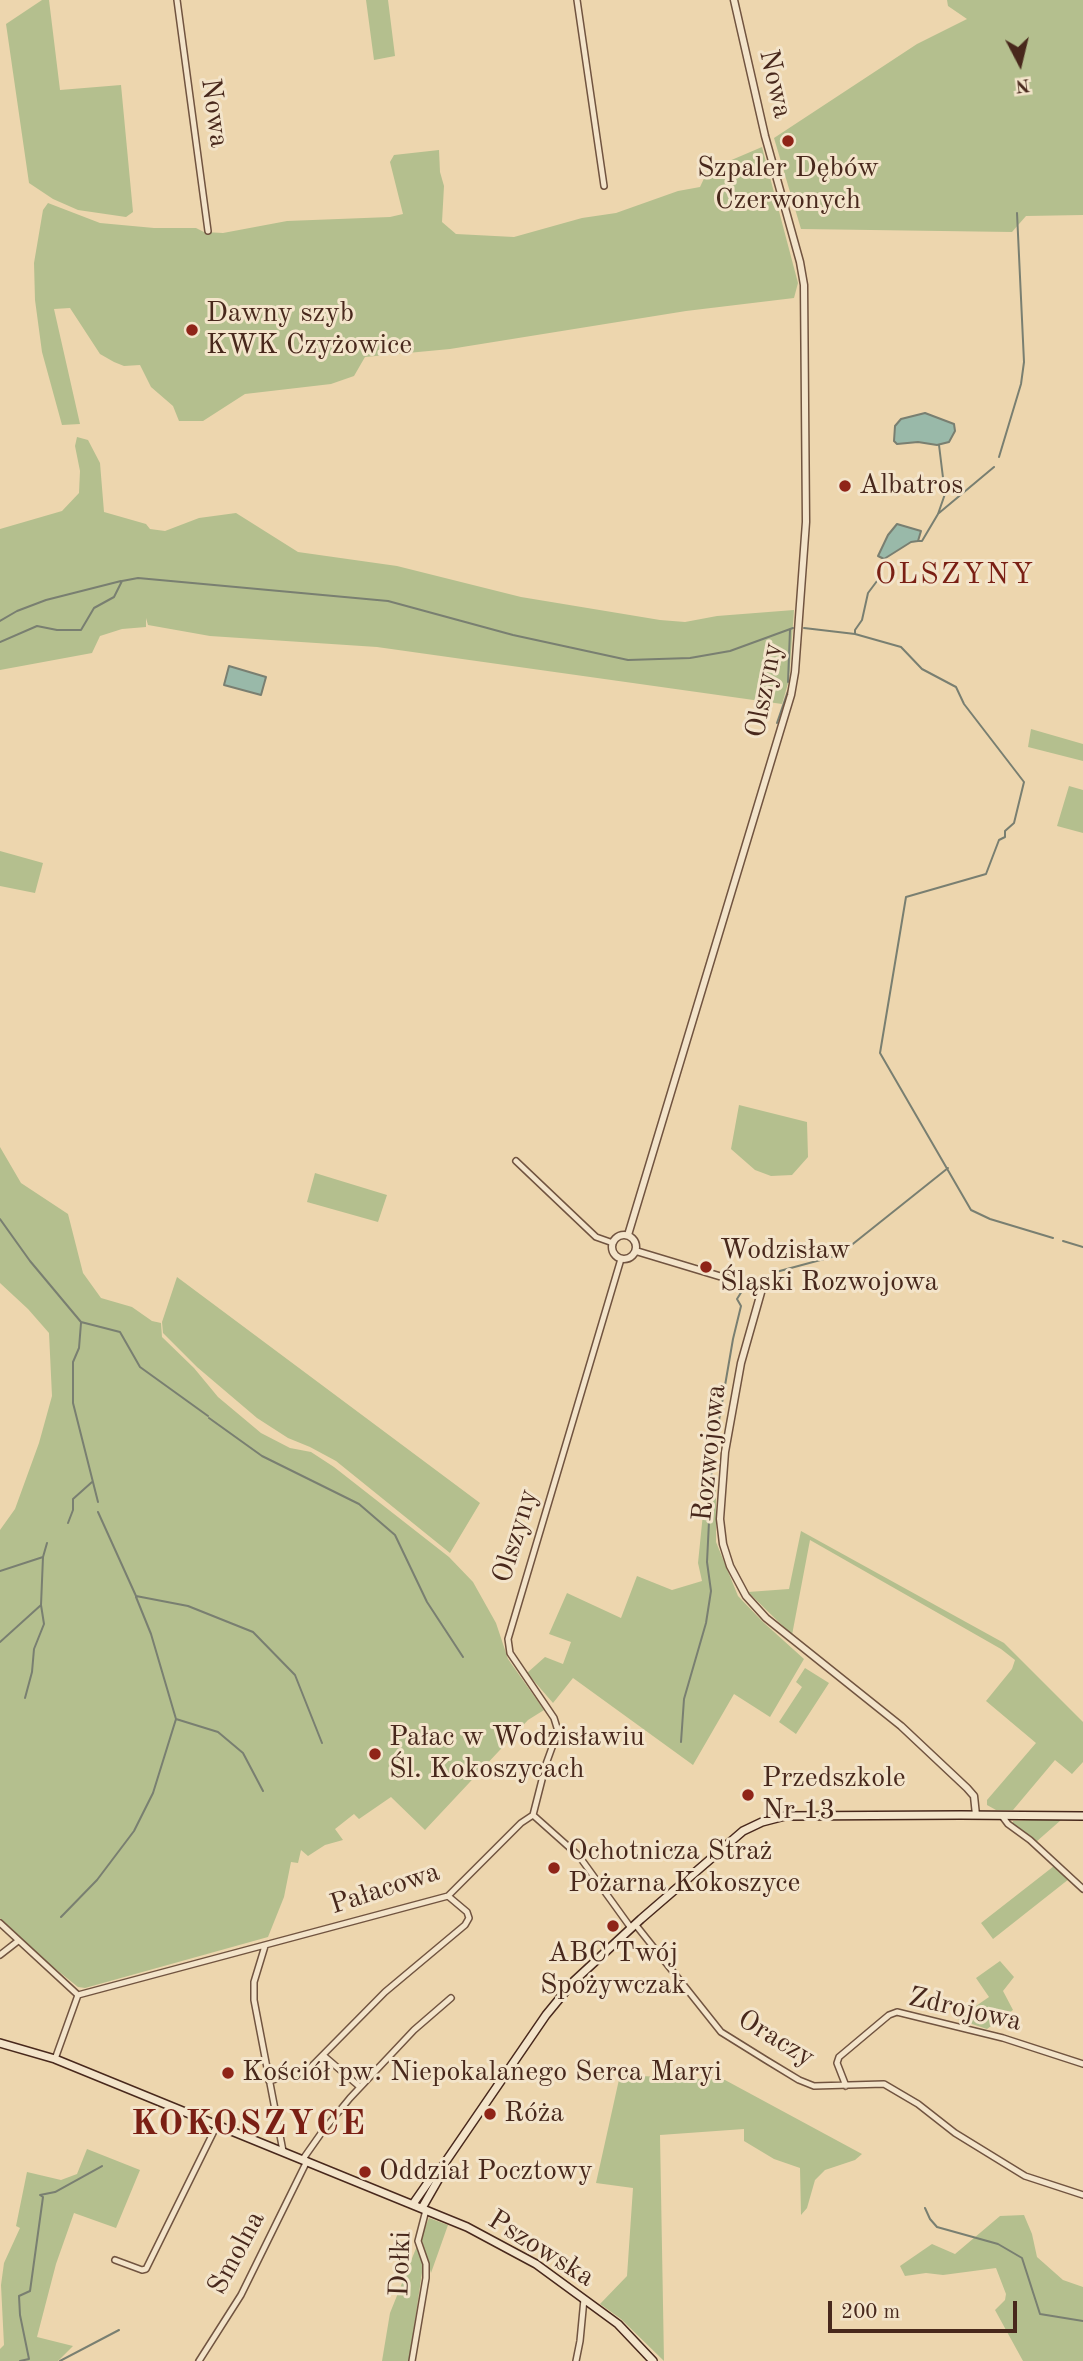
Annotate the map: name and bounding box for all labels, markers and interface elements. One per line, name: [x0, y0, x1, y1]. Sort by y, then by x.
north arrow: [985, 28, 1055, 98]
street label: Nowa: [751, 46, 799, 122]
text: N: [1014, 74, 1031, 95]
street label: Nowa: [193, 76, 235, 150]
marker: Szpaler Dębów Czerwonych: [780, 133, 796, 149]
place label: Szpaler Dębów Czerwonych: [697, 152, 879, 218]
place label: Dawny szyb KWK Czyżowice: [206, 297, 412, 363]
marker: Dawny szyb KWK Czyżowice: [184, 322, 200, 338]
place label: Albatros: [859, 469, 963, 503]
marker: Albatros: [837, 478, 853, 494]
district label: OLSZYNY: [876, 557, 1034, 593]
street label: Olszyny: [739, 639, 791, 741]
place label: Wodzisław Śląski Rozwojowa: [720, 1234, 938, 1300]
marker: Wodzisław Śląski Rozwojowa: [698, 1259, 714, 1275]
street label: Rozwojowa: [686, 1383, 734, 1523]
street label: Olszyny: [486, 1485, 546, 1587]
place label: Pałac w Wodzisławiu Śl. Kokoszycach: [389, 1721, 645, 1787]
marker: Pałac w Wodzisławiu Śl. Kokoszycach: [367, 1746, 383, 1762]
place label: Przedszkole Nr 13: [762, 1762, 906, 1828]
marker: Przedszkole Nr 13: [740, 1787, 756, 1803]
place label: Ochotnicza Straż Pożarna Kokoszyce: [568, 1835, 800, 1901]
street label: Pałacowa: [326, 1855, 444, 1923]
marker: Ochotnicza Straż Pożarna Kokoszyce: [546, 1860, 562, 1876]
marker: ABC Twój Spożywczak: [605, 1918, 621, 1934]
place label: ABC Twój Spożywczak: [540, 1937, 686, 2003]
street label: Zdrojowa: [905, 1981, 1025, 2039]
street label: Oraczy: [731, 2003, 821, 2075]
place label: Kościół pw. Niepokalanego Serca Maryi: [242, 2056, 722, 2090]
marker: Kościół pw. Niepokalanego Serca Maryi: [220, 2065, 236, 2081]
place label: Róża: [504, 2097, 564, 2131]
district label: KOKOSZYCE: [132, 2104, 366, 2146]
marker: Róża: [482, 2106, 498, 2122]
place label: Oddział Pocztowy: [379, 2155, 593, 2189]
marker: Oddział Pocztowy: [357, 2164, 373, 2180]
street label: Pszowska: [482, 2203, 600, 2295]
street label: Smolna: [201, 2205, 273, 2301]
street label: Dołki: [383, 2231, 419, 2297]
scale bar: [831, 2288, 1020, 2332]
text: 200 m: [841, 2302, 900, 2323]

